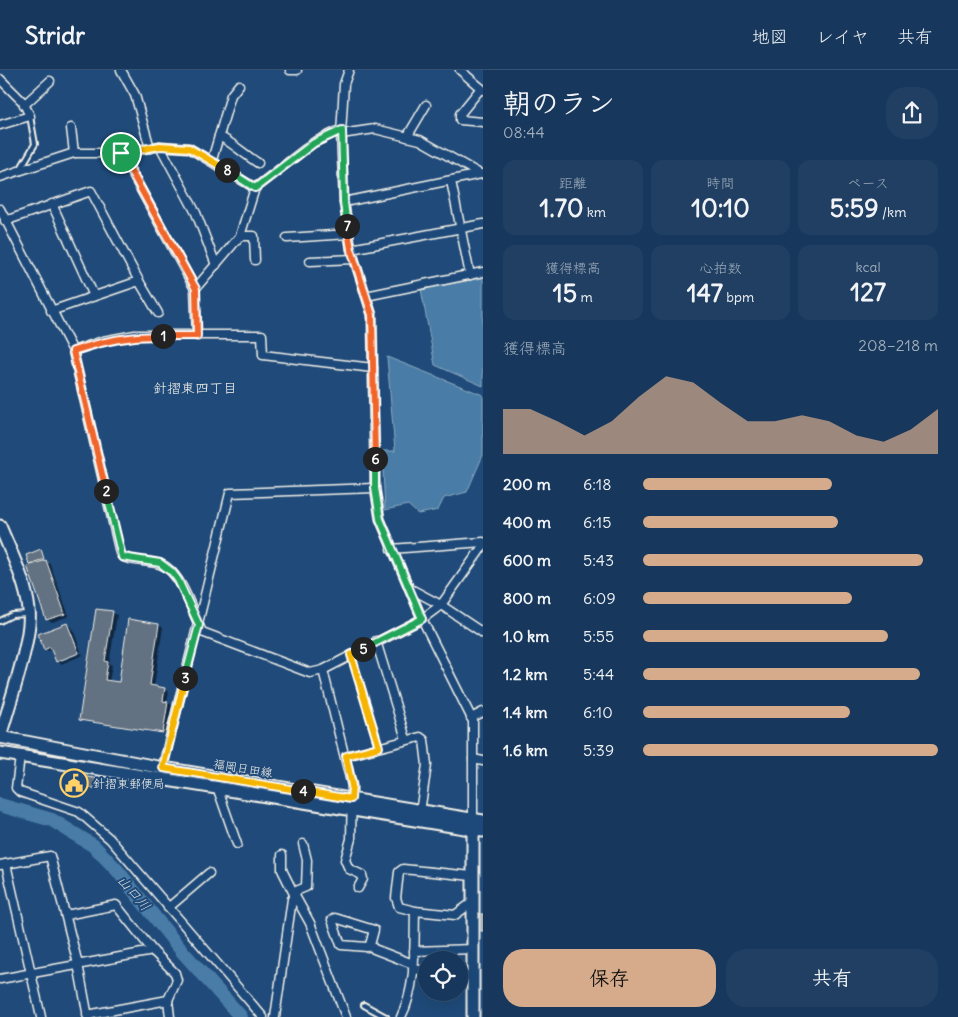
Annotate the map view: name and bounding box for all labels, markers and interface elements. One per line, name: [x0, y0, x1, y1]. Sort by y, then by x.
text: Stridr: [25, 20, 85, 50]
text: 地図: [752, 25, 788, 48]
text: レイヤ: [816, 25, 869, 48]
text: 共有: [897, 25, 933, 48]
text: 朝のラン: [503, 85, 615, 121]
button: share: [886, 87, 938, 139]
text: 08:44: [503, 122, 545, 142]
pin: [100, 132, 142, 174]
icon: arrive: [107, 139, 135, 167]
pin: 8: [214, 158, 240, 182]
text: 8: [223, 161, 232, 179]
text: 距離: [559, 174, 587, 192]
text: 時間: [706, 174, 734, 192]
text: ペース: [848, 174, 889, 192]
text: 1.70: [540, 192, 583, 224]
text: 10:10: [691, 192, 750, 224]
text: 5:59: [830, 192, 879, 224]
text: km: [583, 203, 606, 221]
text: /km: [879, 203, 906, 221]
pin: 7: [334, 214, 360, 238]
text: 7: [344, 217, 351, 235]
text: kcal: [856, 258, 881, 276]
text: 獲得標高: [545, 259, 601, 277]
text: 心拍数: [699, 259, 741, 277]
text: 127: [850, 276, 886, 308]
text: 15: [553, 277, 577, 309]
text: 147: [687, 277, 723, 309]
text: m: [577, 288, 593, 306]
text: bpm: [723, 288, 754, 306]
pin: 1: [150, 324, 176, 348]
text: 1: [161, 327, 166, 345]
text: 208–218 m: [858, 335, 938, 355]
text: 獲得標高: [503, 338, 567, 358]
district label: 針摺東四丁目: [153, 379, 237, 397]
pin: 6: [362, 446, 388, 472]
text: 6: [371, 450, 380, 468]
text: 200 m: [503, 474, 551, 494]
text: 6:18: [583, 474, 611, 494]
pin: 2: [94, 478, 118, 504]
text: 2: [103, 482, 110, 500]
text: 400 m: [503, 512, 551, 532]
text: 6:15: [583, 512, 611, 532]
text: 600 m: [503, 550, 551, 570]
text: 5:43: [583, 550, 614, 570]
text: 800 m: [503, 588, 551, 608]
text: 6:09: [583, 588, 616, 608]
text: 1.0 km: [503, 626, 549, 646]
text: 5:55: [583, 626, 614, 646]
pin: 5: [350, 636, 376, 662]
text: 5: [359, 640, 368, 658]
text: 1.2 km: [503, 664, 547, 684]
text: 5:44: [583, 664, 614, 684]
pin: 3: [172, 666, 198, 690]
text: 3: [182, 669, 189, 687]
text: 1.4 km: [503, 702, 548, 722]
text: 6:10: [583, 702, 613, 722]
text: 1.6 km: [503, 740, 548, 760]
text: 5:39: [583, 740, 614, 760]
street label: 福岡日田線: [212, 756, 274, 780]
public building icon: 針摺東郵便局: [59, 768, 89, 798]
place label: 針摺東郵便局: [93, 776, 165, 791]
pin: 4: [290, 778, 316, 804]
text: 4: [299, 782, 308, 800]
water label: 山口川: [113, 871, 155, 915]
button: 保存: [503, 949, 716, 1007]
button: 共有: [726, 949, 938, 1007]
map controls: [418, 951, 468, 1001]
button: locate: [418, 951, 468, 1001]

